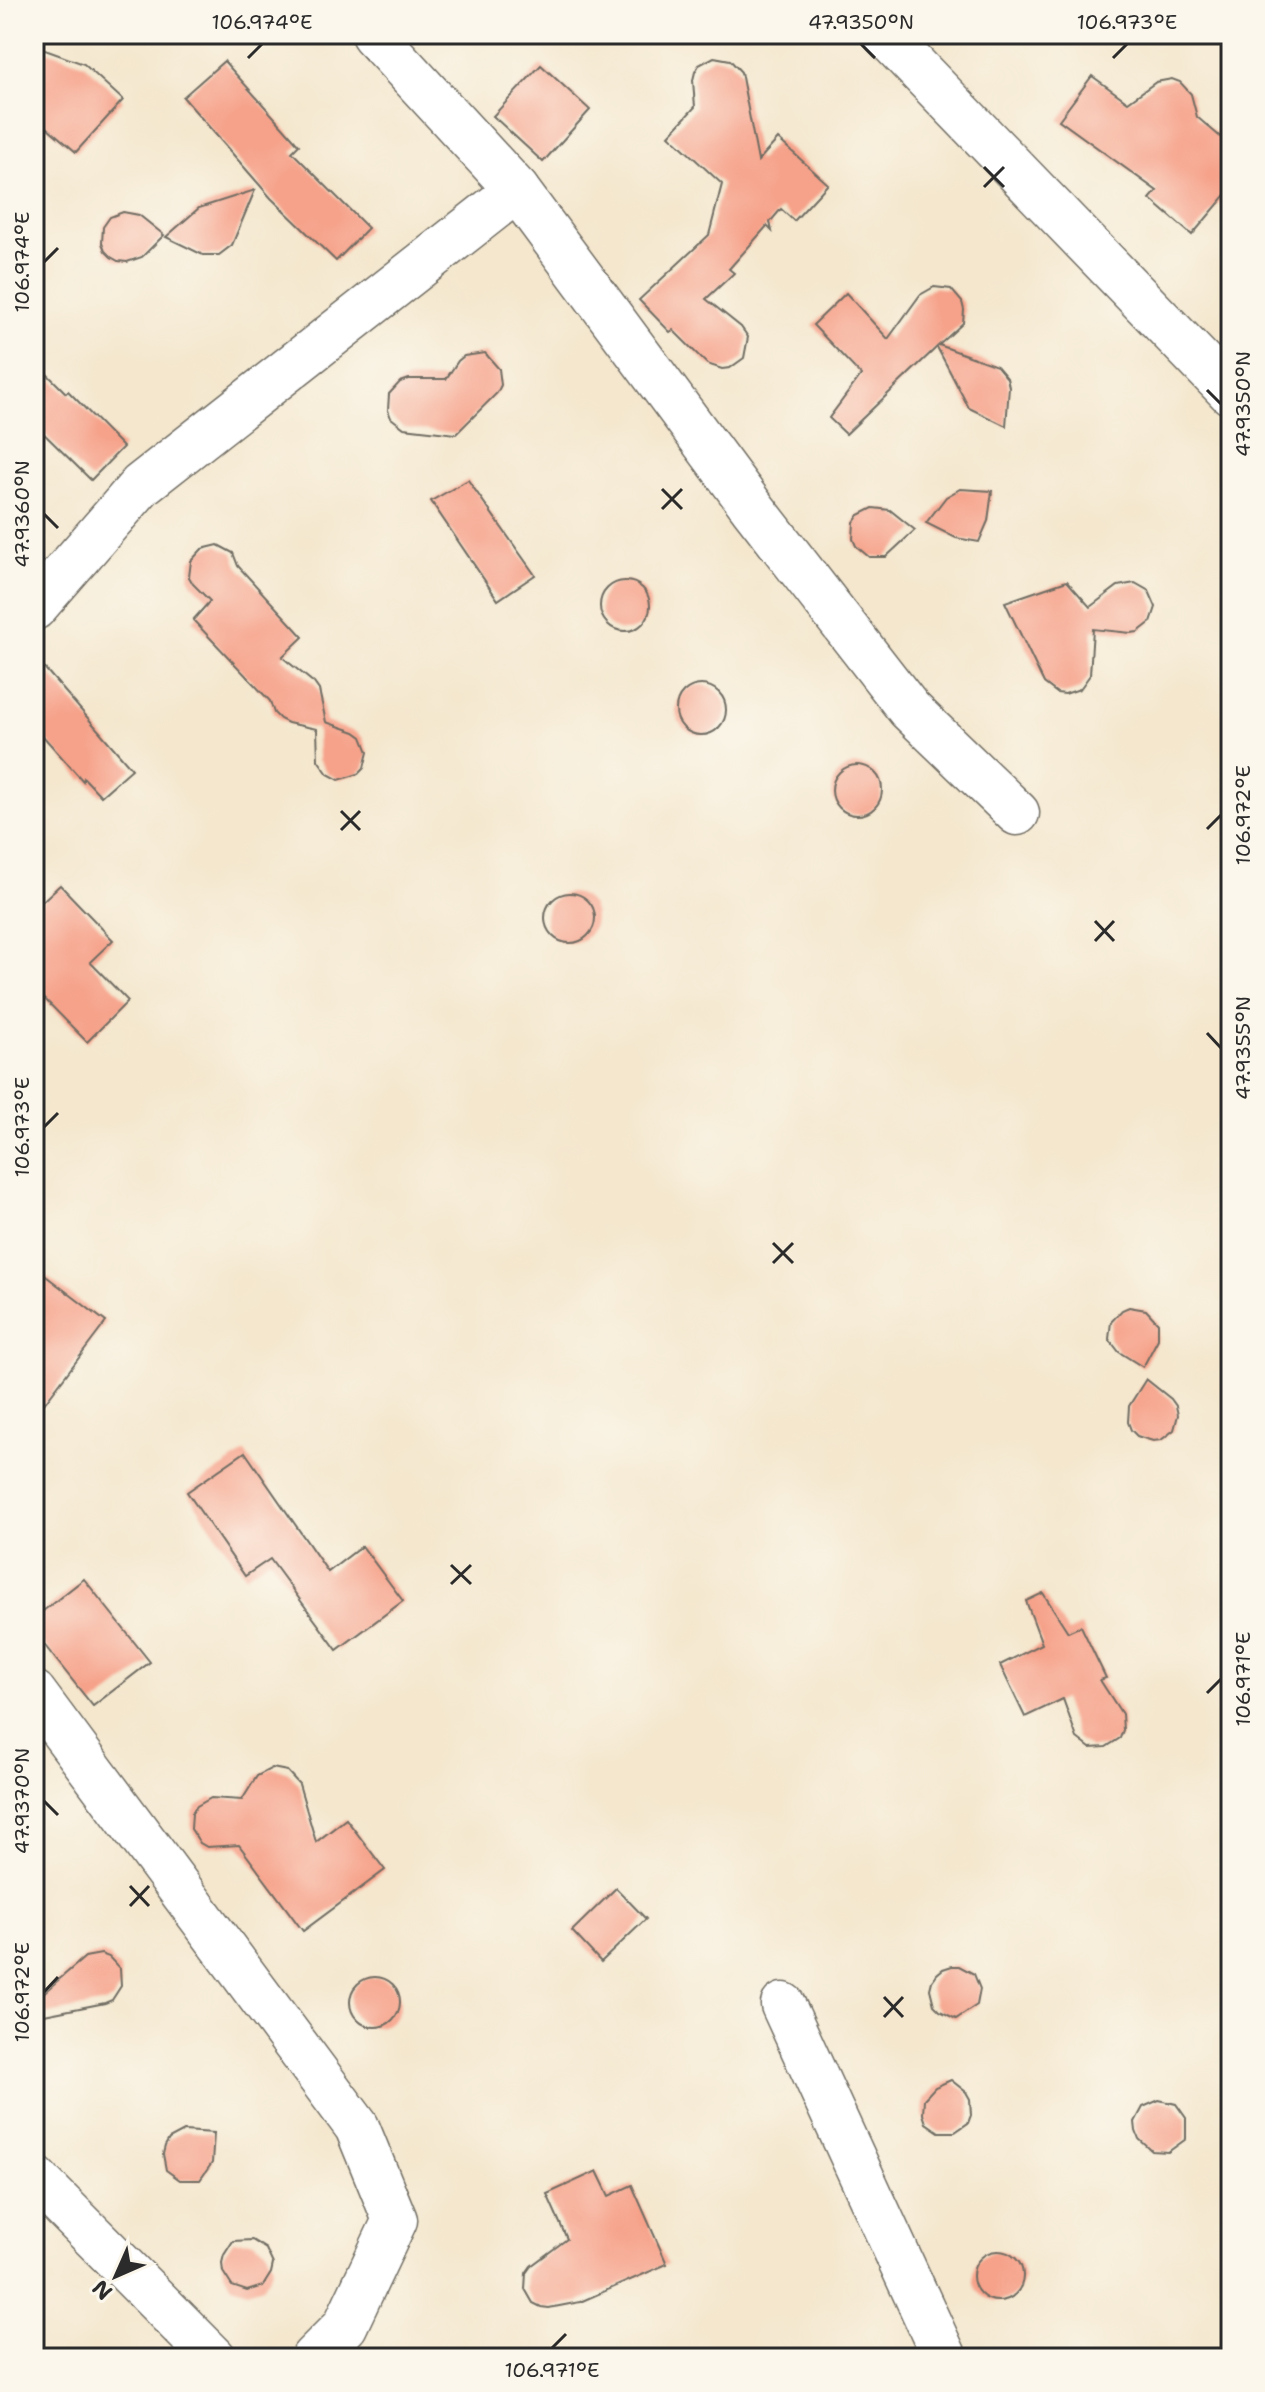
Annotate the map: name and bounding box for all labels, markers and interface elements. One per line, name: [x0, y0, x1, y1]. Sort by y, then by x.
text: 106.974°E: [211, 9, 313, 35]
text: 47.9350°N: [808, 9, 914, 35]
text: 106.973°E: [1077, 9, 1177, 35]
text: 106.974°E: [9, 211, 35, 313]
text: 47.9350°N: [1230, 351, 1256, 457]
text: 47.9360°N: [9, 460, 35, 568]
text: 106.972°E: [1230, 765, 1256, 865]
text: 47.9355°N: [1230, 996, 1256, 1100]
text: 106.973°E: [9, 1077, 35, 1177]
text: 106.971°E: [1230, 1631, 1256, 1727]
text: 47.9370°N: [9, 1748, 35, 1854]
text: 106.972°E: [9, 1942, 35, 2042]
north arrow: [76, 2236, 156, 2316]
text: N: [86, 2273, 119, 2306]
text: 106.971°E: [504, 2357, 600, 2383]

